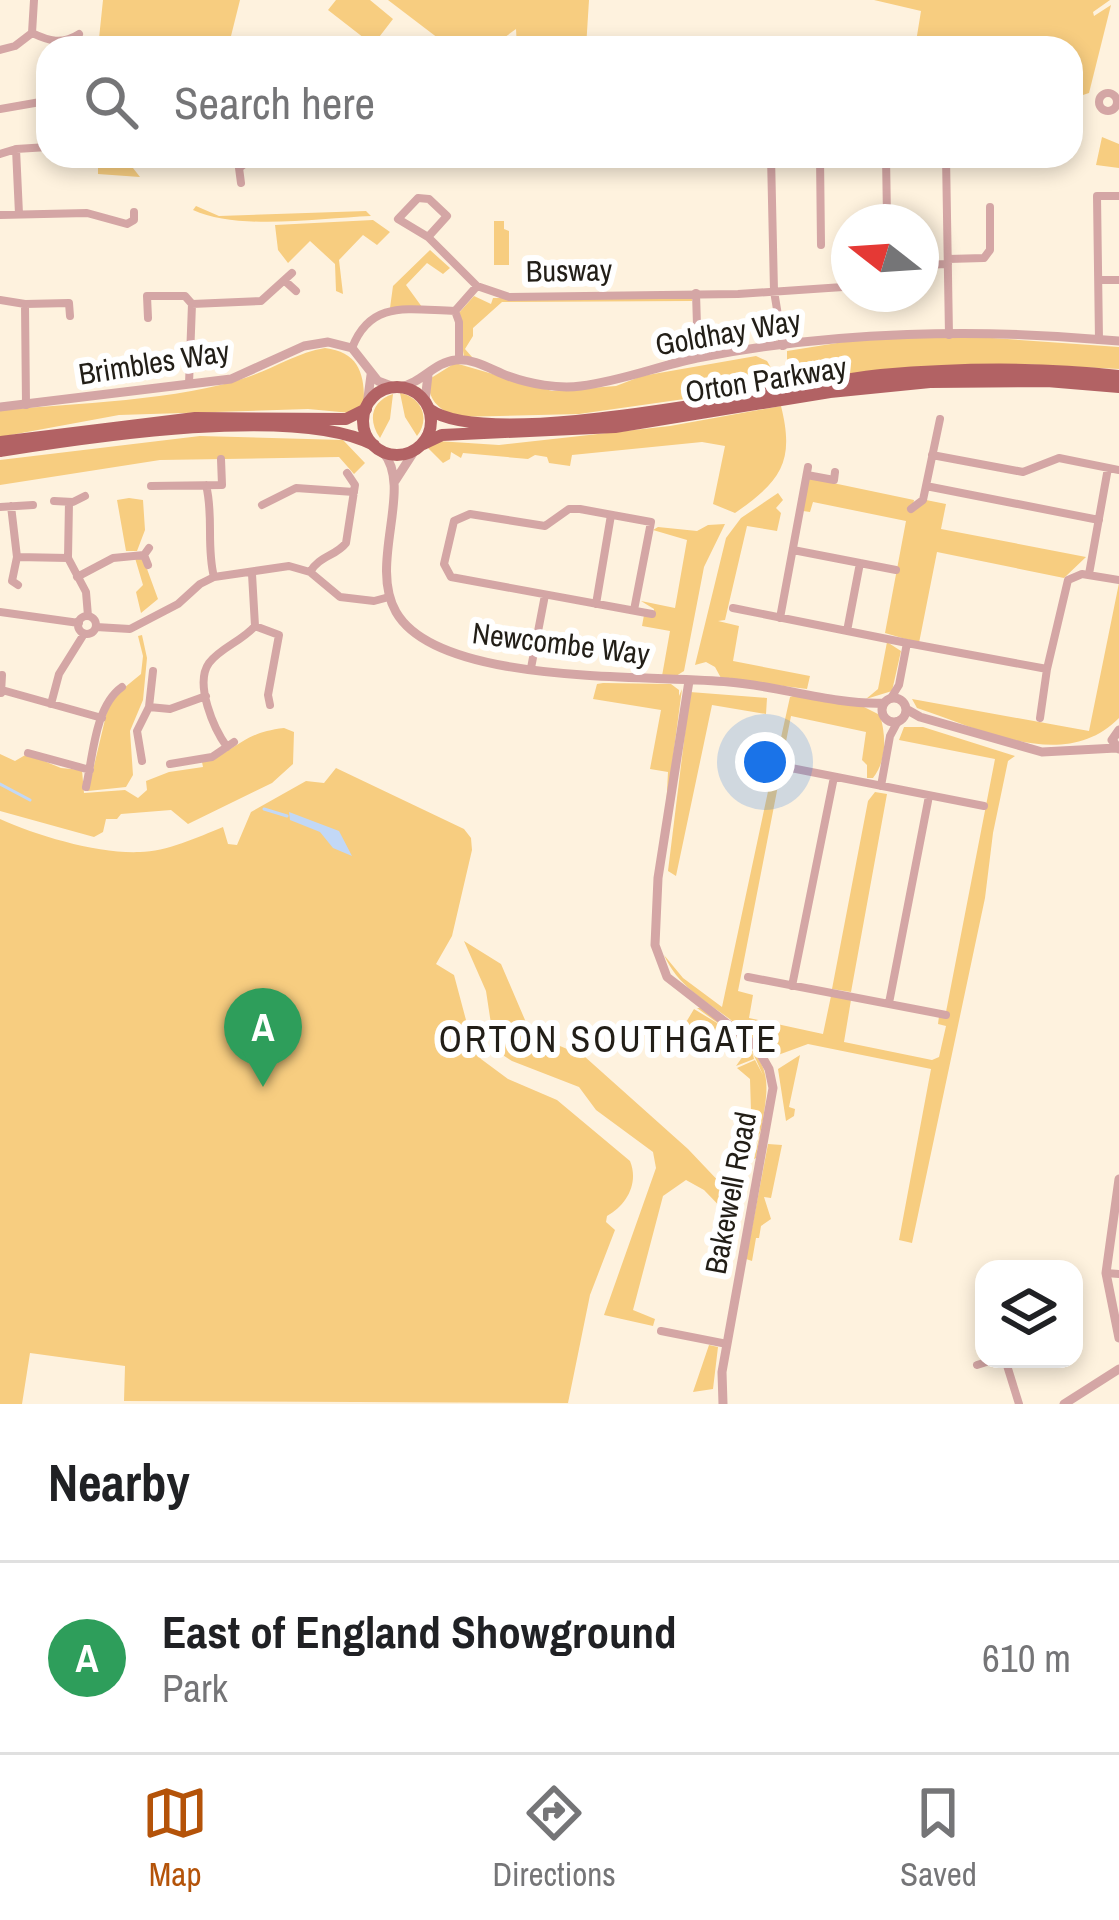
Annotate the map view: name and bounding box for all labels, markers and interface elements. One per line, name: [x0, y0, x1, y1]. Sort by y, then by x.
search box: [36, 36, 1083, 168]
icon: search: [78, 69, 144, 135]
text: Search here: [174, 72, 375, 133]
north arrow: [831, 204, 939, 312]
street label: Busway: [526, 249, 613, 291]
street label: Goldhay Way: [652, 299, 804, 364]
street label: Brimbles Way: [76, 330, 233, 394]
street label: Orton Parkway: [682, 346, 850, 411]
street label: Newcombe Way: [470, 612, 653, 674]
your location: [735, 732, 795, 792]
pin: A: [224, 988, 302, 1087]
district label: ORTON SOUTHGATE: [439, 1015, 779, 1063]
street label: Bakewell Road: [695, 1108, 765, 1277]
map controls: [975, 1260, 1083, 1368]
button: layers: [975, 1260, 1083, 1368]
text: Nearby: [48, 1448, 190, 1517]
text: East of England Showground: [162, 1601, 677, 1662]
text: A: [75, 1632, 99, 1684]
text: 610 m: [982, 1632, 1071, 1684]
text: Park: [162, 1662, 228, 1714]
tab: Map: [142, 1780, 208, 1896]
tab: Directions: [492, 1780, 616, 1896]
tab: Saved: [900, 1780, 977, 1896]

